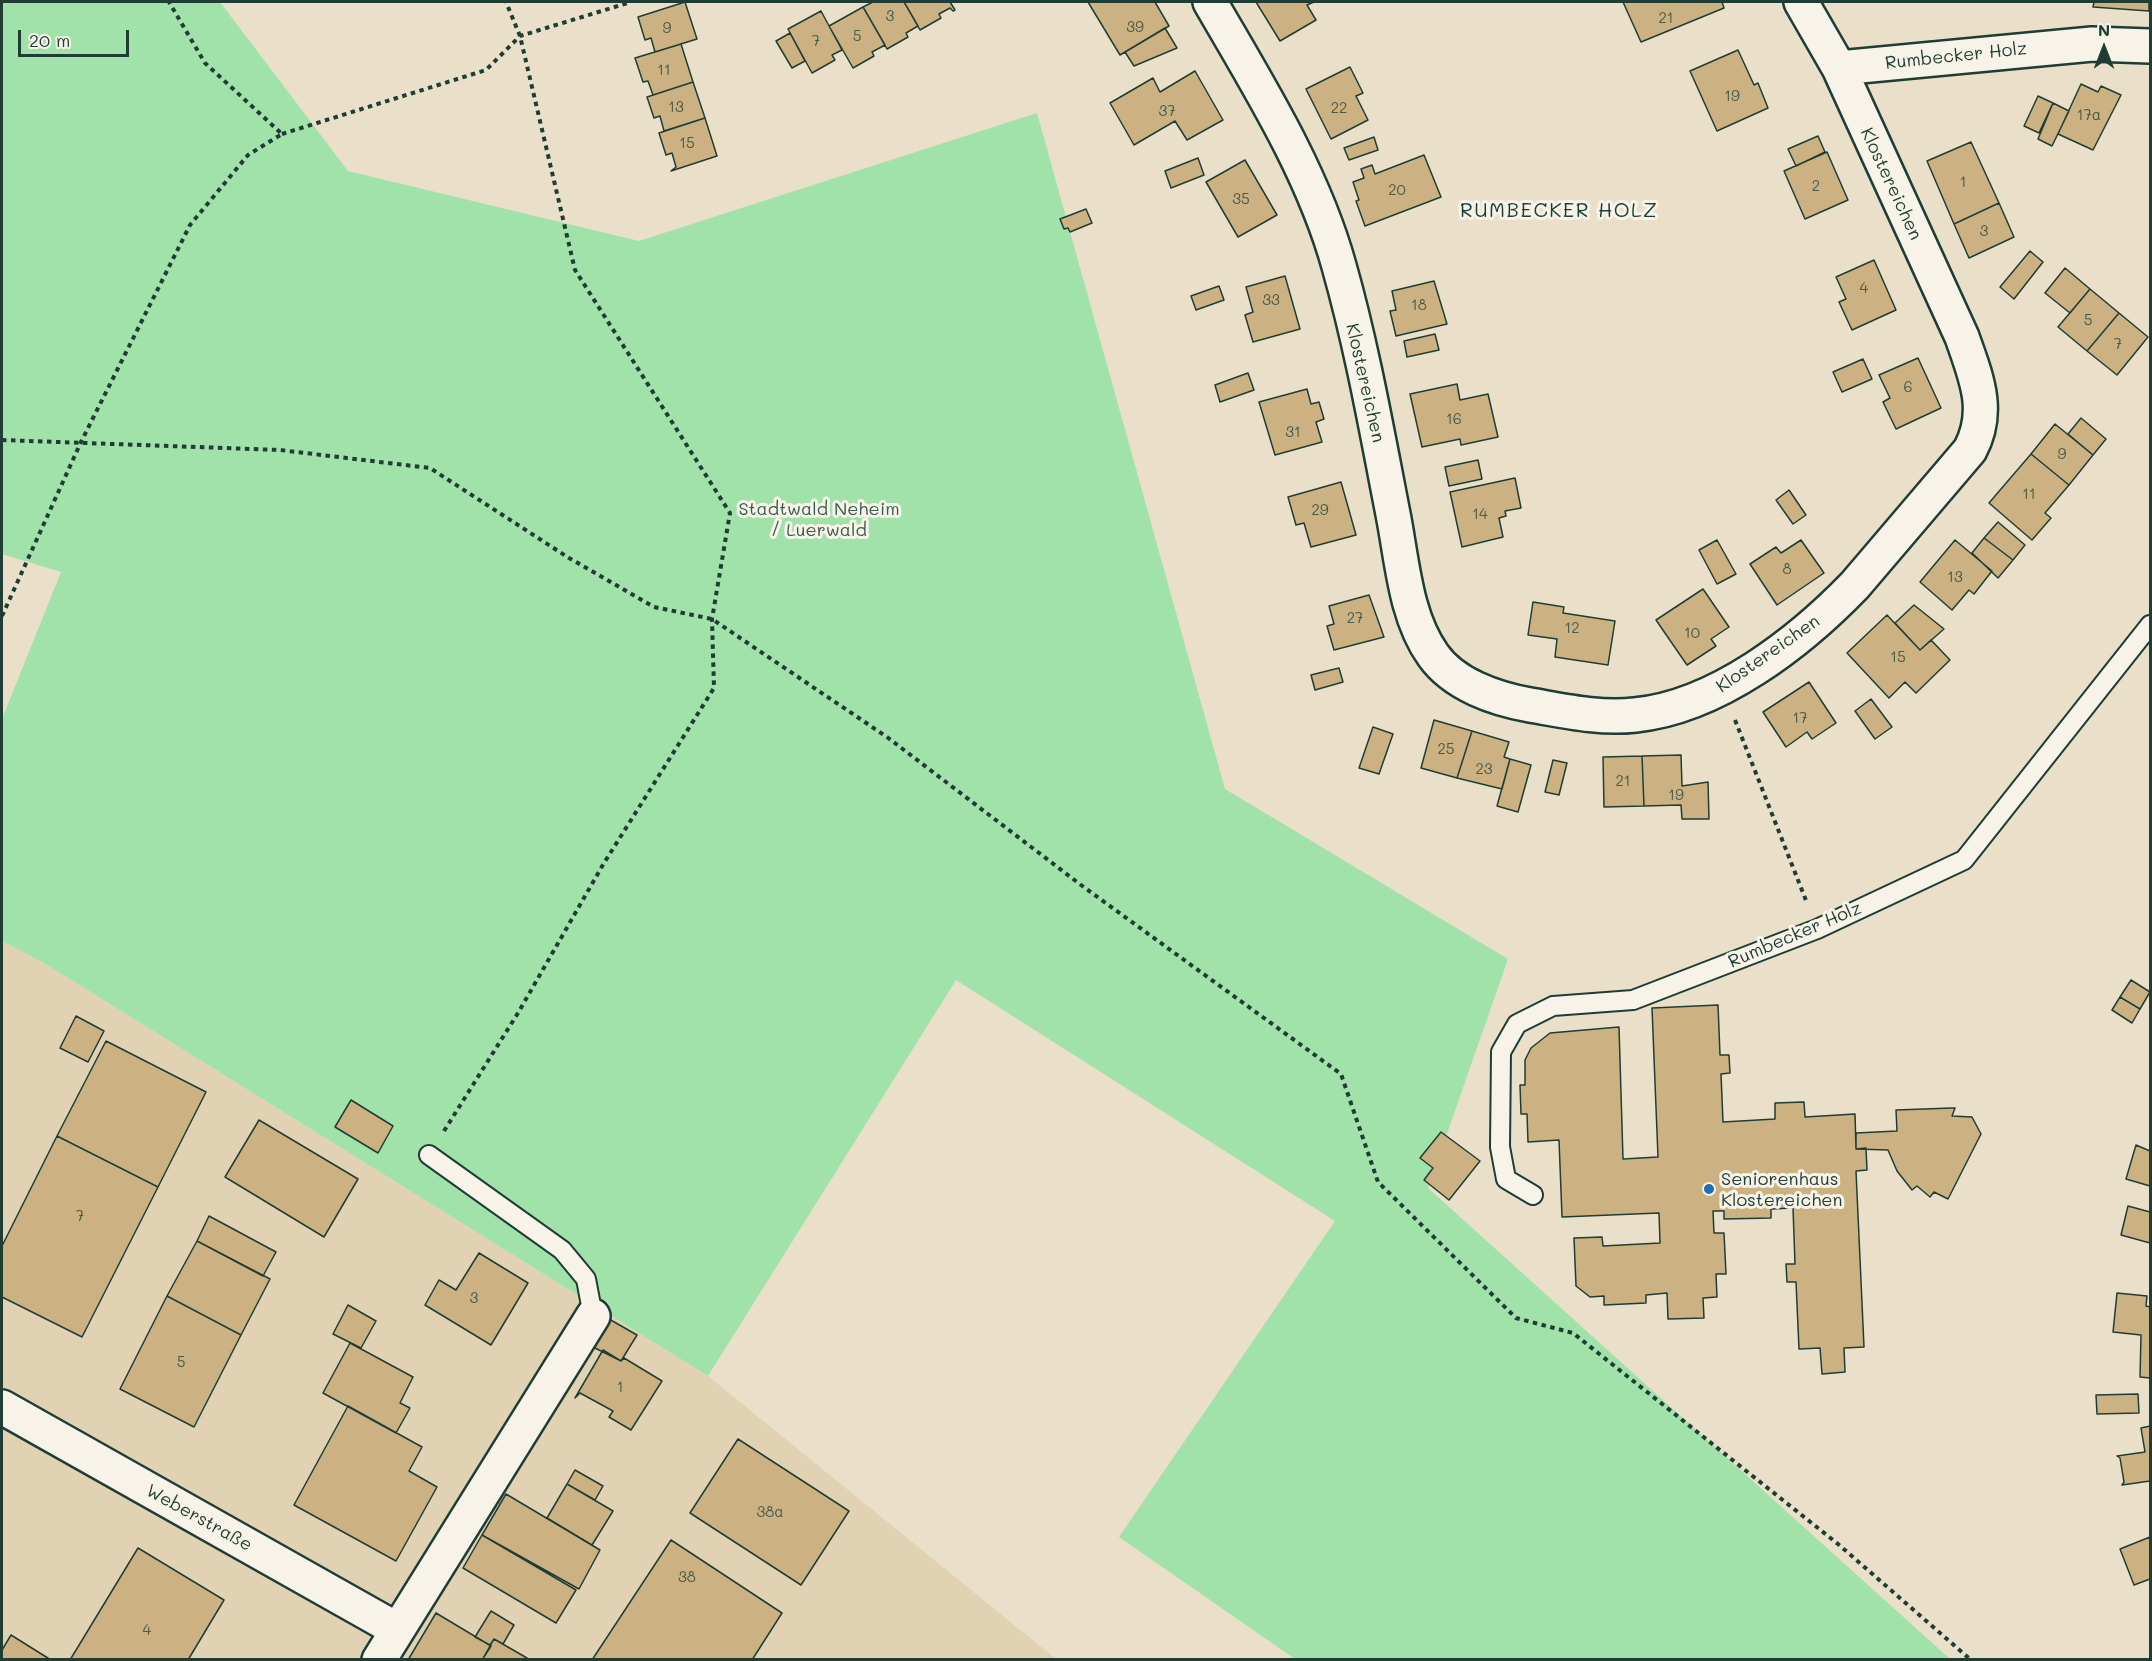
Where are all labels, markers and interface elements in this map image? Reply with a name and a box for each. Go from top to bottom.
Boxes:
house number: 3 [886,7,894,25]
house number: 21 [1658,9,1674,27]
scale bar [21,18,132,56]
house number: 39 [1126,18,1144,36]
north arrow [2074,18,2134,78]
house number: 9 [663,19,671,37]
text: N [2098,19,2110,40]
house number: 5 [853,27,861,45]
text: 20 m [29,28,70,52]
house number: 7 [812,32,820,50]
street label: Rumbecker Holz [1884,38,2028,74]
house number: 11 [657,61,671,79]
house number: 19 [1724,87,1740,105]
house number: 13 [668,98,684,116]
house number: 22 [1331,99,1347,117]
house number: 37 [1158,102,1176,120]
house number: 17a [2077,106,2101,124]
street label: Klostereichen [1856,124,1926,244]
house number: 15 [679,134,695,152]
house number: 1 [1960,173,1966,191]
house number: 2 [1812,177,1820,195]
house number: 20 [1388,181,1406,199]
house number: 35 [1232,190,1250,208]
district label: RUMBECKER HOLZ [1460,199,1658,223]
house number: 3 [1980,222,1988,240]
house number: 4 [1860,279,1868,297]
house number: 33 [1262,291,1280,309]
house number: 18 [1411,296,1427,314]
house number: 5 [2084,311,2092,329]
street label: Klostereichen [1341,321,1389,445]
house number: 7 [2114,335,2122,353]
house number: 6 [1903,378,1913,396]
house number: 16 [1446,410,1462,428]
house number: 31 [1285,423,1301,441]
house number: 9 [2058,445,2066,463]
house number: 11 [2022,485,2036,503]
park label: Stadtwald Neheim / Luerwald [738,498,900,540]
house number: 29 [1311,501,1329,519]
house number: 14 [1472,505,1488,523]
house number: 8 [1782,560,1792,578]
house number: 13 [1947,568,1963,586]
house number: 27 [1347,609,1363,627]
street label: Klostereichen [1712,610,1824,698]
house number: 12 [1564,619,1580,637]
house number: 10 [1684,624,1700,642]
house number: 15 [1890,648,1906,666]
house number: 17 [1792,709,1808,727]
house number: 25 [1437,740,1455,758]
house number: 23 [1475,760,1493,778]
house number: 21 [1615,772,1631,790]
house number: 19 [1668,786,1684,804]
street label: Rumbecker Holz [1725,897,1865,973]
place label: Seniorenhaus Klostereichen [1721,1168,1842,1210]
marker: Seniorenhaus Klostereichen [1702,1182,1716,1196]
house number: 7 [76,1207,84,1225]
house number: 3 [470,1289,478,1307]
house number: 5 [177,1353,185,1371]
house number: 1 [617,1378,623,1396]
street label: Weberstraße [142,1480,256,1556]
house number: 38a [756,1503,784,1521]
house number: 38 [678,1568,696,1586]
house number: 4 [143,1621,151,1639]

